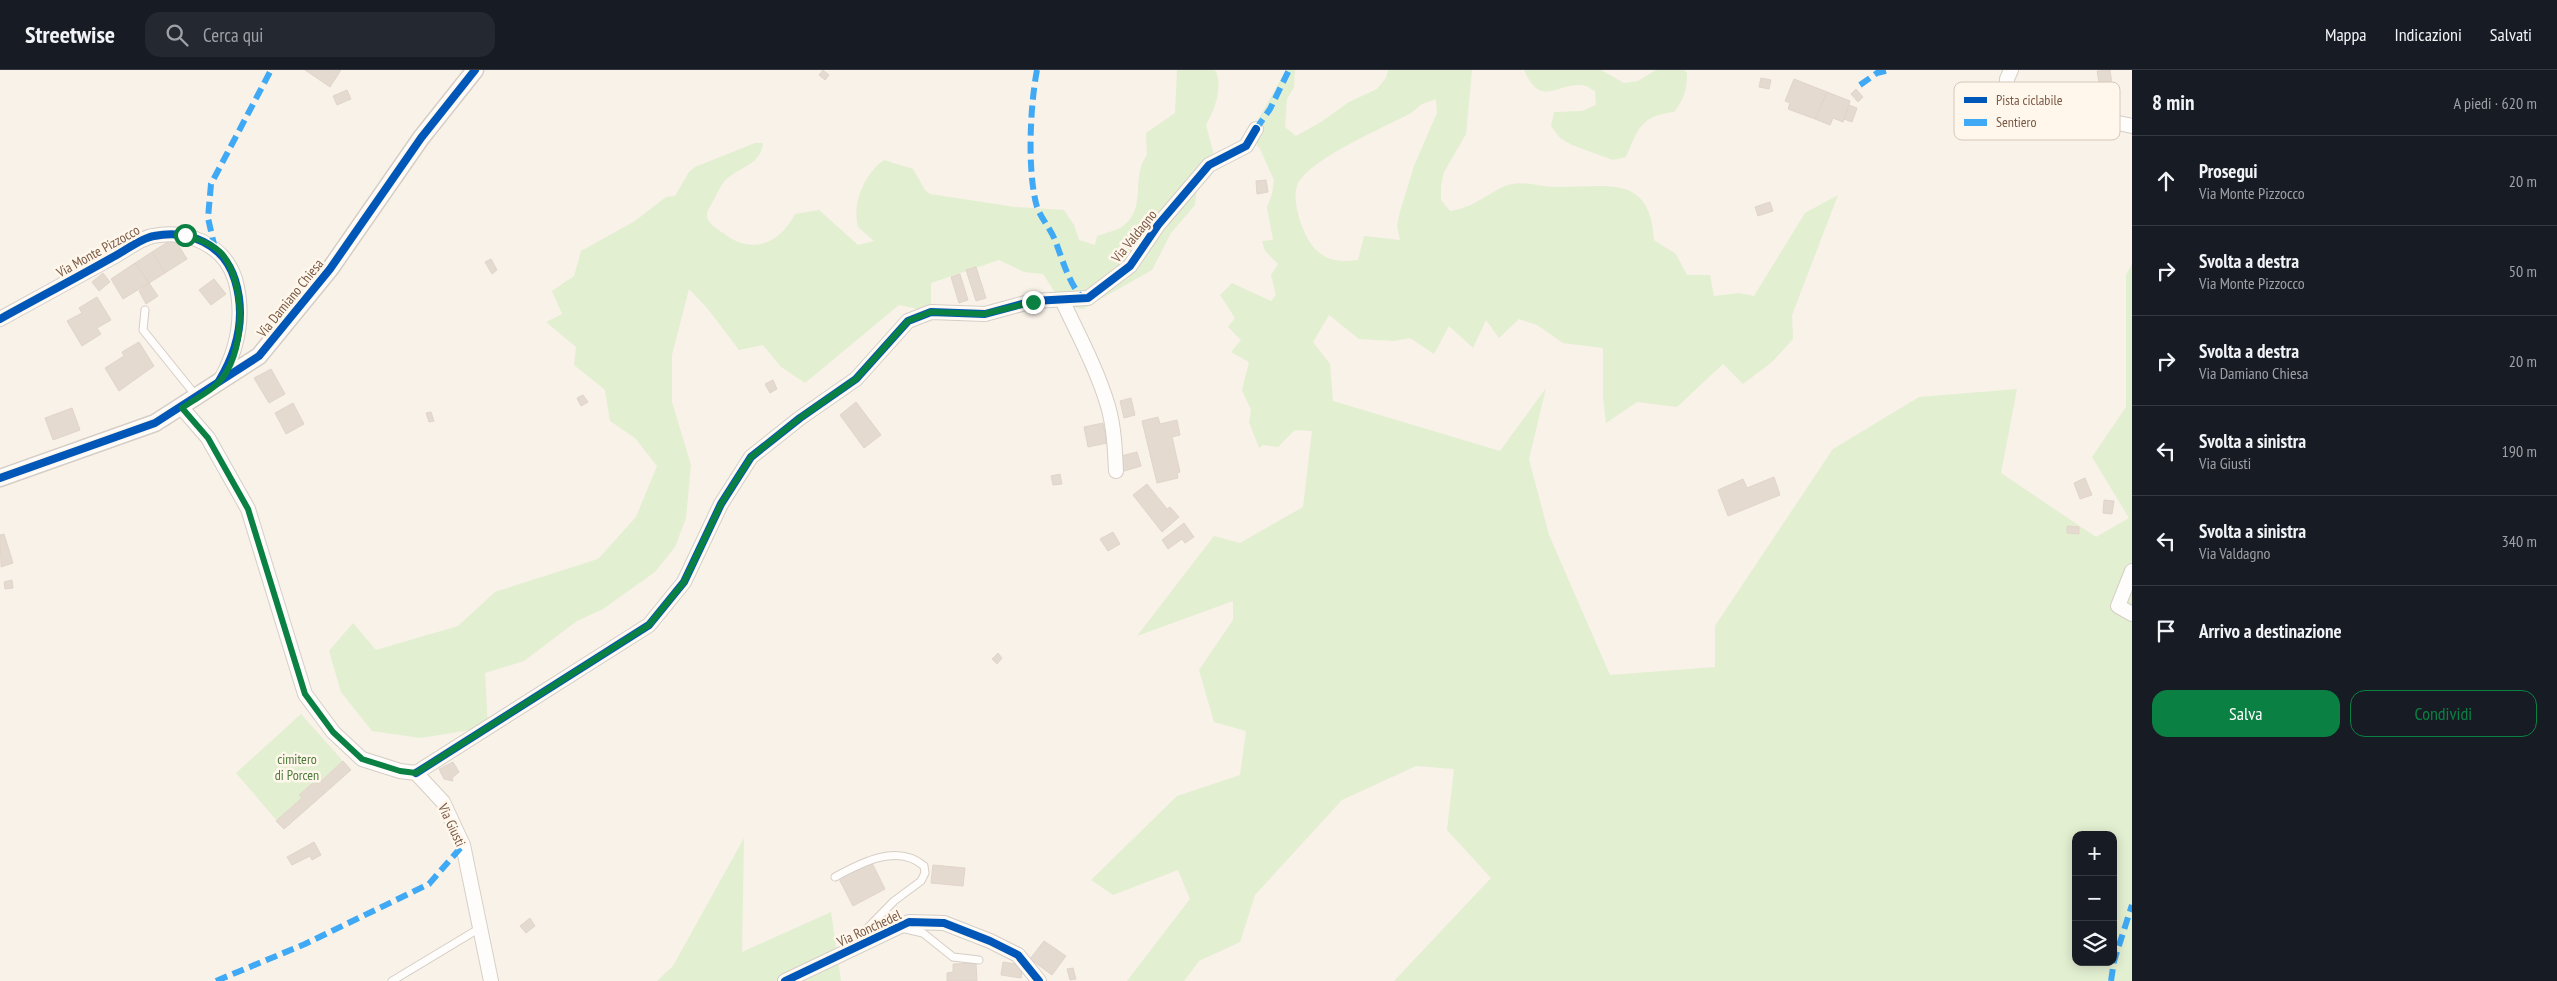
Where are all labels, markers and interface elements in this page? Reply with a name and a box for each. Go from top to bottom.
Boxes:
search box [145,12,495,57]
text: Streetwise [25,19,115,50]
icon: search [163,21,191,49]
text: Cerca qui [203,23,263,47]
text: Mappa [2325,23,2366,46]
text: Indicazioni [2394,23,2462,46]
text: Salvati [2490,23,2532,46]
legend [1954,82,2120,140]
text: 8 min [2152,89,2194,116]
text: Pista ciclabile [1996,91,2063,109]
text: A piedi · 620 m [2454,93,2537,113]
text: Sentiero [1996,113,2036,131]
text: Prosegui [2199,159,2258,183]
icon: ahead [2152,167,2180,195]
text: 20 m [2509,171,2537,191]
text: Via Monte Pizzocco [2199,183,2305,203]
street label: Via Valdagno [1107,206,1161,267]
street label: Via Monte Pizzocco [52,221,143,282]
route start [174,224,197,247]
text: Svolta a destra [2199,249,2299,273]
street label: Via Damiano Chiesa [252,255,327,342]
icon: right [2152,257,2180,285]
text: 50 m [2509,261,2537,281]
text: Via Monte Pizzocco [2199,273,2305,293]
route end [1022,291,1045,314]
text: Svolta a destra [2199,339,2299,363]
icon: right [2152,347,2180,375]
text: 20 m [2509,351,2537,371]
text: Via Damiano Chiesa [2199,363,2308,383]
text: Svolta a sinistra [2199,429,2306,453]
icon: left [2152,437,2180,465]
text: 190 m [2502,441,2537,461]
text: Via Giusti [2199,453,2251,473]
text: Svolta a sinistra [2199,519,2306,543]
icon: left [2152,527,2180,555]
text: 340 m [2502,531,2537,551]
text: Via Valdagno [2199,543,2270,563]
icon: arrive [2152,617,2180,645]
text: Arrivo a destinazione [2199,619,2342,643]
button: Salva [2152,690,2340,737]
button: Condividi [2350,690,2537,737]
park label: cimitero di Porcen [275,750,319,784]
street label: Via Giusti [434,800,470,850]
map controls [2072,831,2117,966]
button: + [2072,831,2117,876]
button: − [2072,876,2117,921]
street label: Via Ronchedel [833,905,905,951]
button: layers [2072,921,2117,966]

